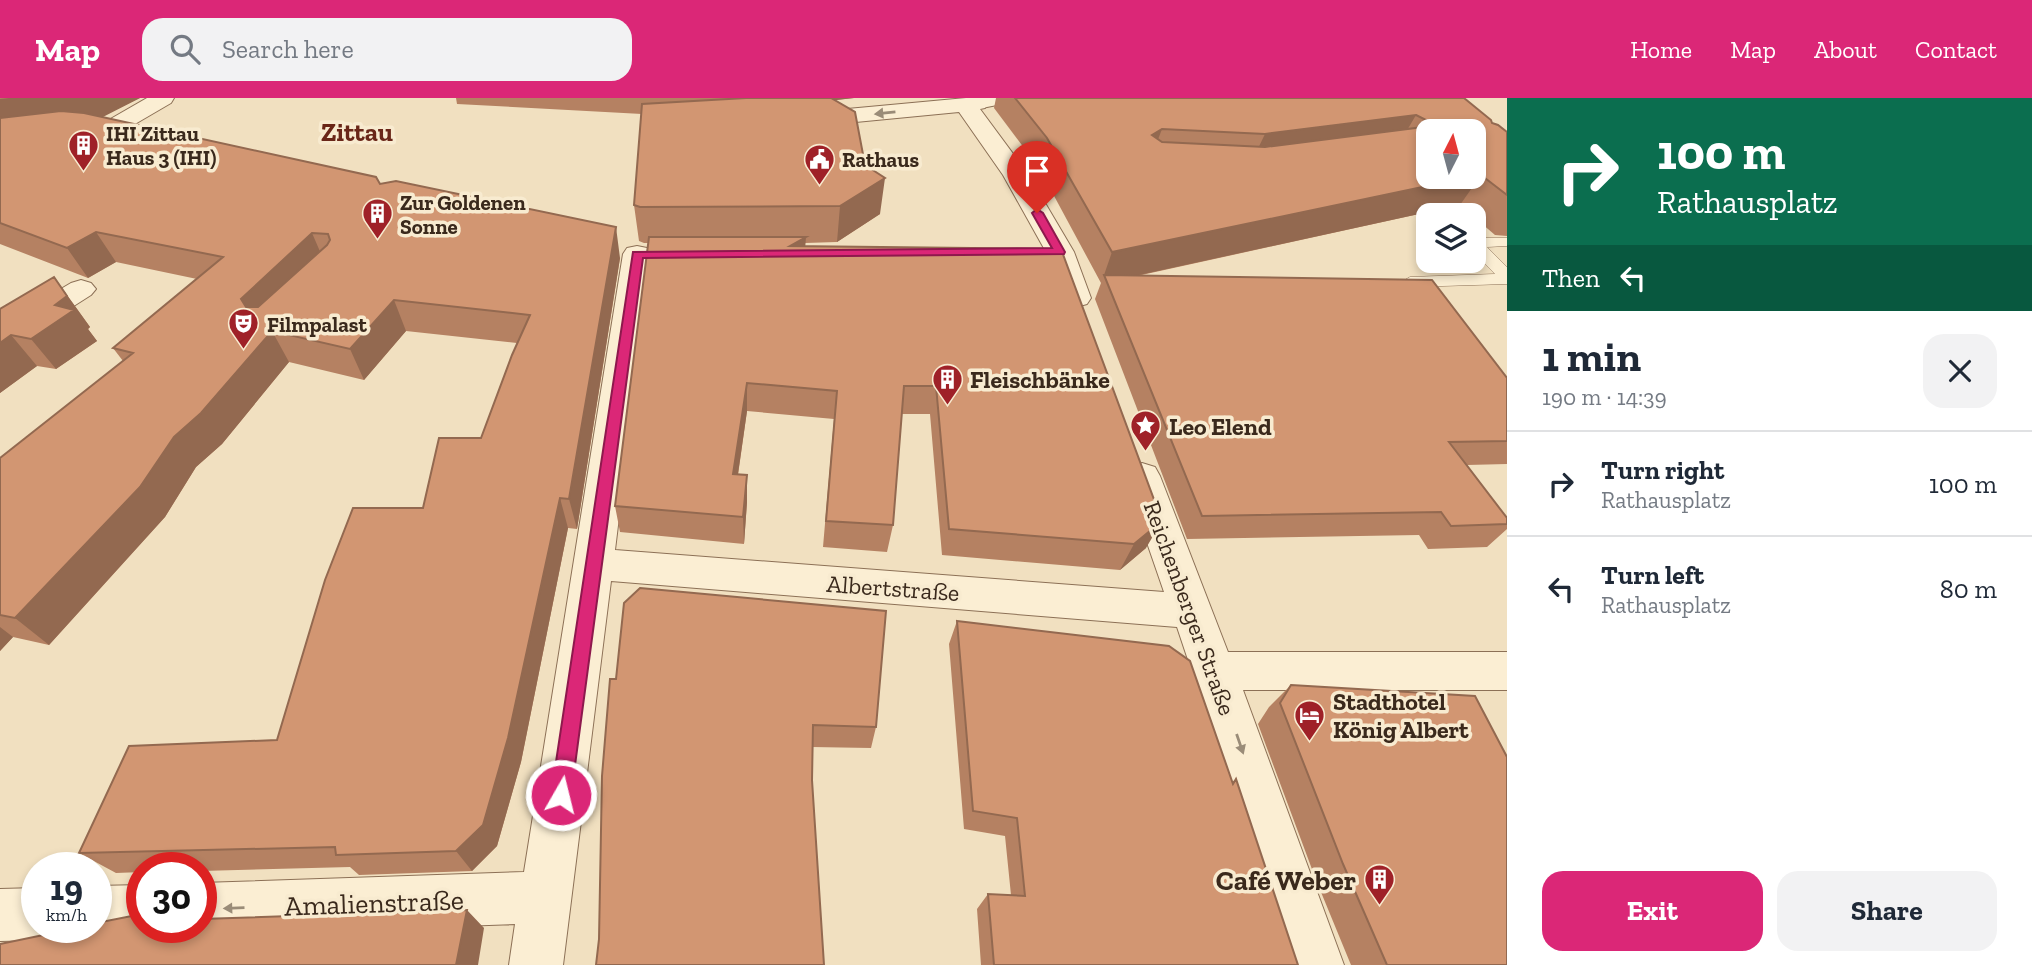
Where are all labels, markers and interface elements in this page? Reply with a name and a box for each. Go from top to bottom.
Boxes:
search box [142,18,632,81]
text: Map [35,30,100,69]
icon: search [166,30,204,68]
text: Search here [222,33,354,65]
text: Home [1630,35,1692,64]
text: Map [1730,35,1776,64]
text: About [1814,35,1877,64]
text: Contact [1915,35,1997,64]
one-way arrow [874,108,896,119]
district label: Zittau [321,116,393,148]
north arrow [1416,119,1486,189]
map controls [1416,119,1486,273]
place label: IHI Zittau Haus 3 (IHI) [106,121,216,170]
text: 100 m [1657,123,1785,182]
icon: right [1542,126,1633,217]
building icon: IHI Zittau Haus 3 (IHI) [66,128,100,172]
pin [1007,141,1067,213]
public building icon: Rathaus [802,142,836,186]
place label: Rathaus [842,147,919,172]
icon: arrive [1018,152,1056,190]
text: Rathausplatz [1657,183,1838,221]
place label: Zur Goldenen Sonne [400,190,526,239]
building icon: Zur Goldenen Sonne [360,197,394,241]
button: layers [1416,203,1486,273]
icon: left [1614,259,1652,297]
text: Then [1542,262,1600,294]
theatre icon: Filmpalast [227,307,261,351]
place label: Filmpalast [267,312,367,337]
text: 1 min [1542,331,1641,382]
button: close [1923,334,1997,408]
building icon: Fleischbänke [930,362,964,406]
place label: Fleischbänke [970,365,1110,394]
text: 190 m · 14:39 [1542,383,1667,411]
place icon: Leo Elend [1129,409,1163,453]
place label: Leo Elend [1169,412,1272,441]
text: Turn right [1601,454,1724,486]
icon: right [1542,465,1580,503]
text: 100 m [1929,468,1997,500]
text: Rathausplatz [1601,486,1731,514]
street label: Reichenberger Straße [1138,497,1242,719]
text: Turn left [1601,559,1704,591]
street label: Albertstraße [826,569,960,607]
icon: left [1542,570,1580,608]
text: 80 m [1940,573,1997,605]
text: Rathausplatz [1601,591,1731,619]
place label: Stadthotel König Albert [1333,687,1469,744]
hotel icon: Stadthotel König Albert [1293,698,1327,742]
one-way arrow [1235,734,1246,755]
position arrow [524,758,598,832]
speed limit sign: 30 [126,852,217,943]
building icon: Café Weber [1362,863,1396,907]
place label: Café Weber [1216,864,1356,897]
text: 19 [50,867,83,909]
button: Exit [1542,871,1763,951]
button: Share [1777,871,1997,951]
street label: Amalienstraße [284,883,464,923]
one-way arrow [222,902,244,913]
text: km/h [46,904,87,926]

